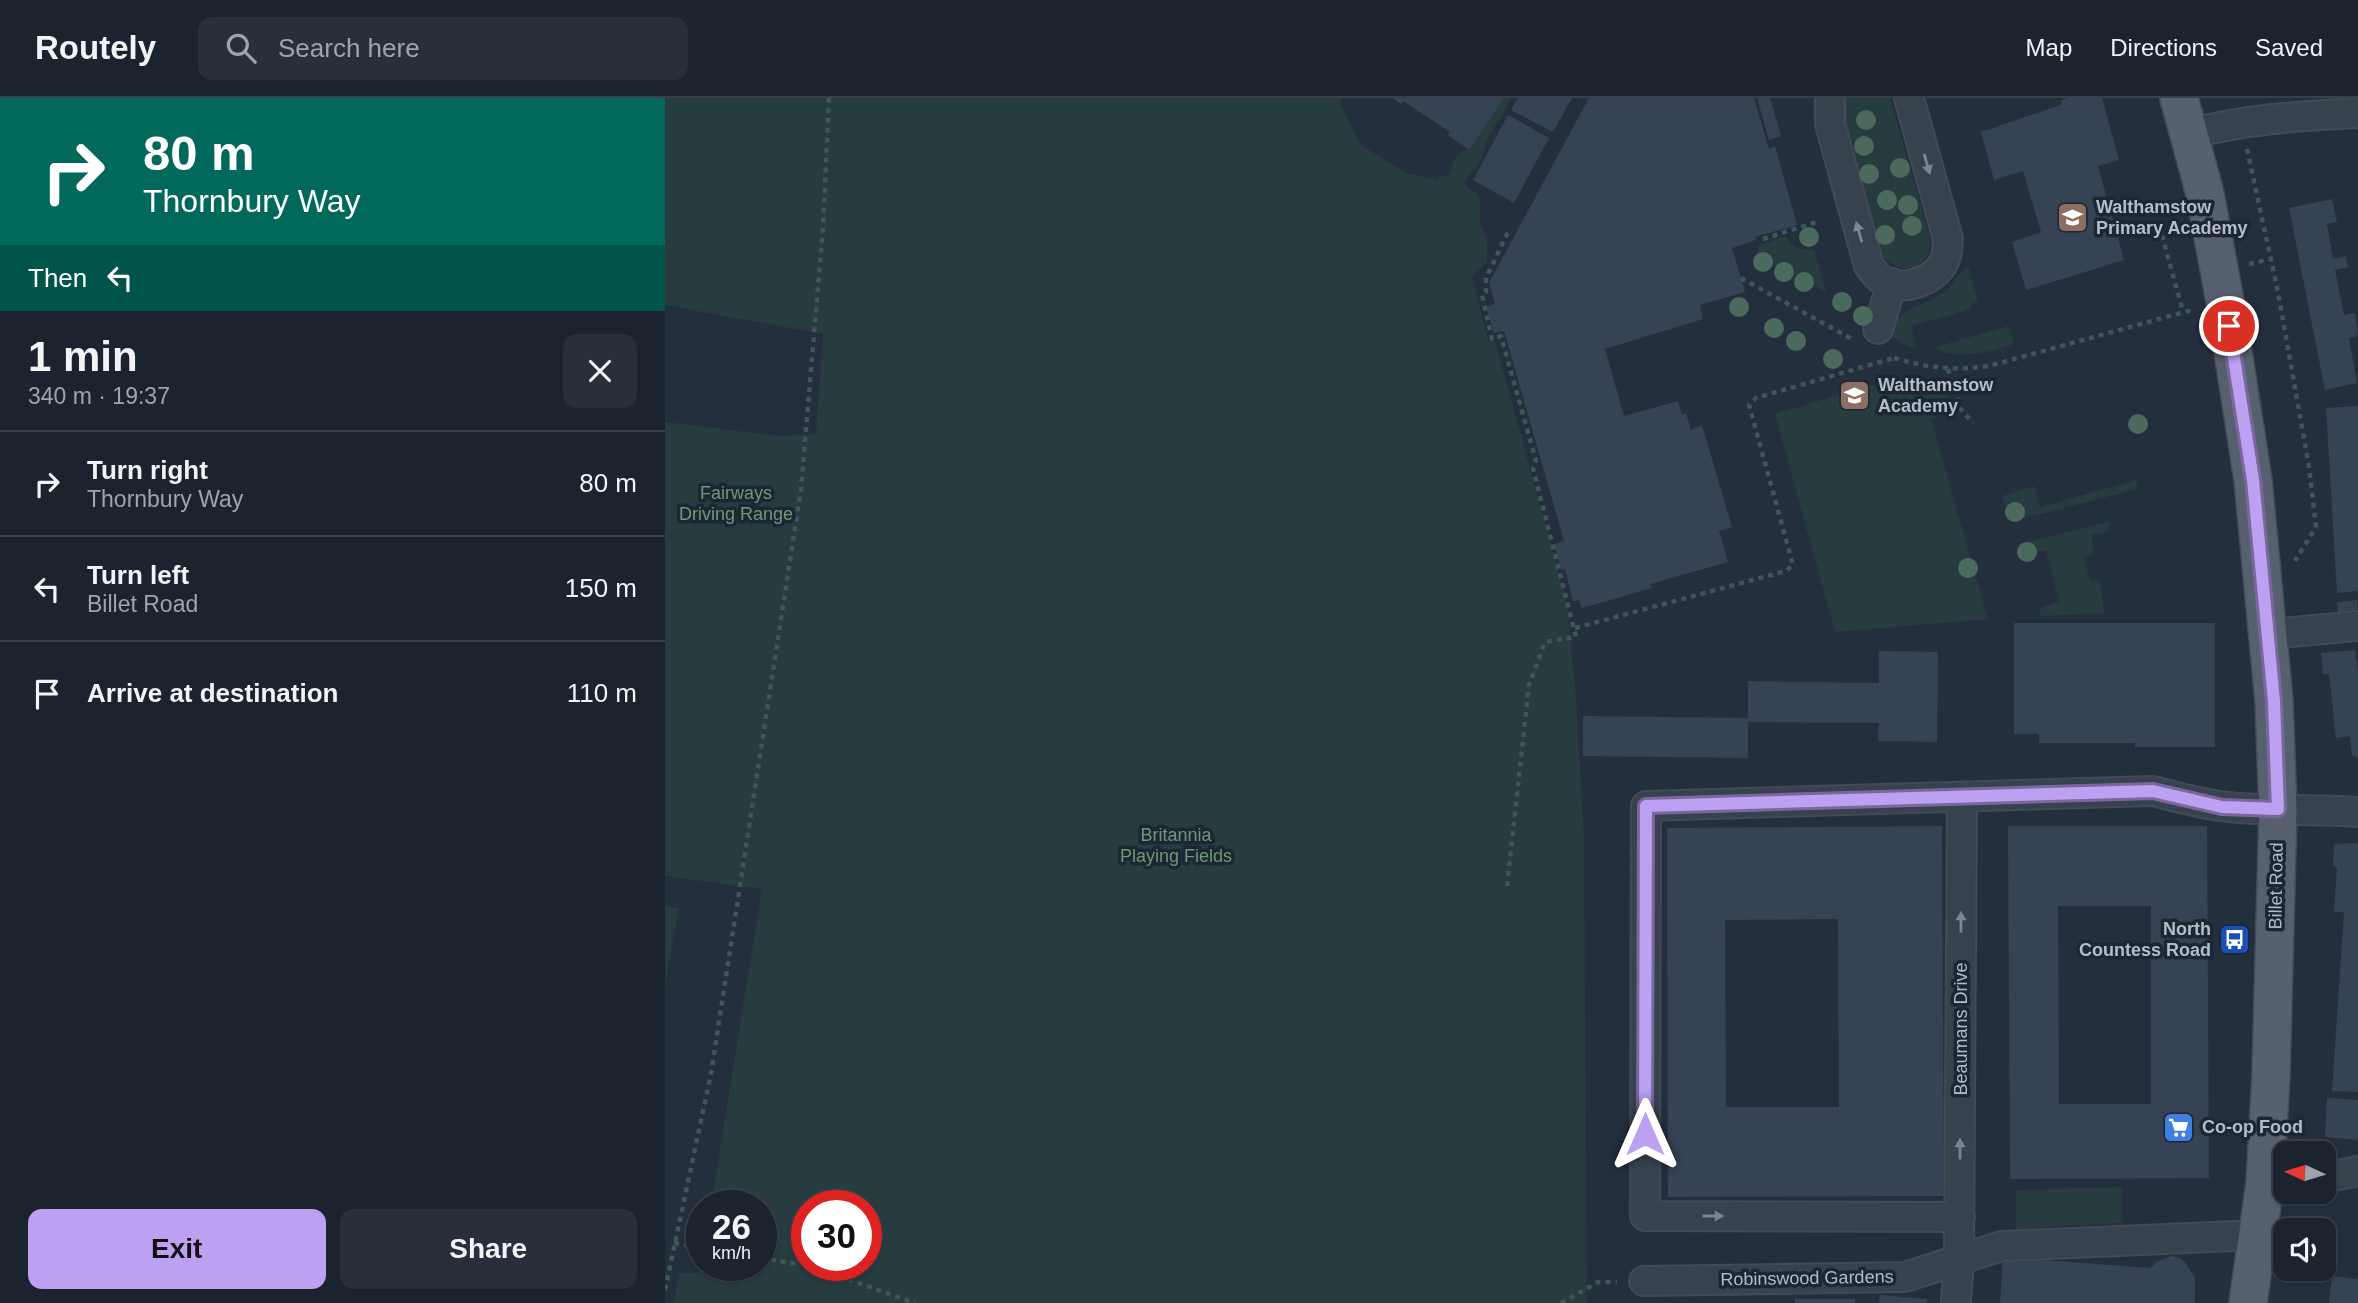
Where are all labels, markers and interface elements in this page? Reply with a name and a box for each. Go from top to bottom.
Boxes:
search box [198,17,688,80]
text: Routely [35,29,156,66]
icon: search [222,29,260,67]
text: Search here [278,33,420,63]
text: Map [2026,34,2072,61]
text: Directions [2110,34,2217,61]
text: Saved [2255,34,2323,61]
icon: right [28,126,119,217]
text: 80 m [143,126,255,180]
one-way arrow [1922,153,1933,175]
text: Thornbury Way [143,183,361,219]
place label: Walthamstow Primary Academy [2096,197,2247,238]
school or university icon: Walthamstow Primary Academy [2056,200,2090,234]
one-way arrow [1853,221,1864,243]
icon: left [101,259,139,297]
text: Then [28,263,87,293]
pin [2199,296,2259,356]
icon: arrive [2210,307,2248,345]
text: 1 min [28,333,138,380]
button: close [563,334,637,408]
place label: Walthamstow Academy [1878,375,1994,416]
school or university icon: Walthamstow Academy [1838,378,1872,412]
text: 340 m · 19:37 [28,383,170,409]
text: Turn right [87,455,208,485]
icon: right [28,465,66,503]
text: 80 m [579,468,637,498]
park label: Fairways Driving Range [679,483,793,524]
text: Thornbury Way [87,486,243,512]
text: Turn left [87,560,189,590]
icon: left [28,570,66,608]
text: 150 m [565,573,637,603]
text: Billet Road [87,591,198,617]
icon: arrive [28,675,66,713]
text: Arrive at destination [87,678,338,708]
text: 110 m [567,678,637,708]
park label: Britannia Playing Fields [1120,825,1232,866]
street label: Billet Road [2265,842,2287,930]
one-way arrow [1955,911,1967,933]
place label: North Countess Road [2079,919,2211,960]
bus stop icon: North Countess Road [2217,922,2251,956]
street label: Beaumans Drive [1951,962,1971,1096]
position arrow [1608,1097,1682,1171]
supermarket icon: Co-op Food [2162,1110,2196,1144]
place label: Co-op Food [2202,1117,2303,1137]
one-way arrow [1954,1138,1966,1160]
north arrow [2273,1141,2336,1204]
map controls [2273,1141,2336,1281]
speed limit sign: 30 [791,1190,882,1281]
text: 26 [712,1207,751,1246]
button: Exit [28,1209,326,1289]
button: Share [340,1209,637,1289]
one-way arrow [1702,1210,1724,1222]
button: sound [2273,1218,2336,1281]
text: km/h [712,1243,751,1263]
street label: Robinswood Gardens [1720,1266,1894,1290]

